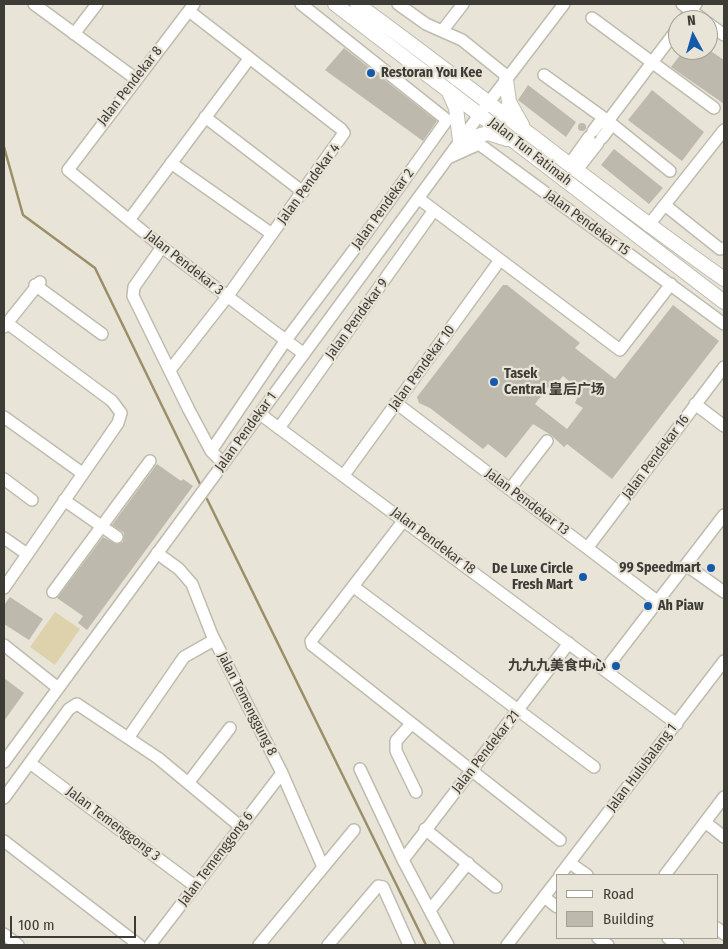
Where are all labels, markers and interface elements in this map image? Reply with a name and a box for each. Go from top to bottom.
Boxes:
north arrow [668,10,718,60]
text: N [686,12,697,29]
street label: Jalan Pendekar 8 [94,43,166,129]
place label: Restoran You Kee [381,65,482,81]
marker: Restoran You Kee [365,67,377,79]
street label: Jalan Tun Fatimah [485,114,575,190]
street label: Jalan Pendekar 4 [274,140,344,228]
street label: Jalan Pendekar 2 [348,166,418,252]
street label: Jalan Pendekar 15 [541,187,633,259]
street label: Jalan Pendekar 3 [141,227,227,299]
street label: Jalan Pendekar 9 [322,275,392,363]
street label: Jalan Pendekar 10 [385,322,459,414]
place label: Tasek Central 皇后广场 [504,366,605,398]
marker: Tasek Central 皇后广场 [488,376,500,388]
street label: Jalan Pendekar 1 [212,389,280,475]
street label: Jalan Pendekar 16 [619,412,693,502]
street label: Jalan Pendekar 13 [482,465,572,539]
street label: Jalan Pendekar 18 [388,504,478,578]
place label: 99 Speedmart [619,560,701,576]
place label: De Luxe Circle Fresh Mart [492,561,573,594]
marker: 99 Speedmart [705,562,717,574]
marker: De Luxe Circle Fresh Mart [577,571,589,583]
place label: Ah Piaw [658,598,704,614]
marker: Ah Piaw [642,600,654,612]
street label: Jalan Temenggung 8 [214,649,280,759]
place label: 九九九美食中心 [508,658,606,674]
marker: 九九九美食中心 [610,660,622,672]
street label: Jalan Pendekar 21 [449,707,523,797]
street label: Jalan Hulubalang 1 [603,721,681,815]
street label: Jalan Temenggong 3 [63,783,163,865]
street label: Jalan Temenggong 6 [175,808,257,910]
legend [556,874,718,939]
text: Road [603,885,634,903]
scale bar [12,906,139,938]
text: Building [603,910,654,928]
text: 100 m [18,916,55,934]

